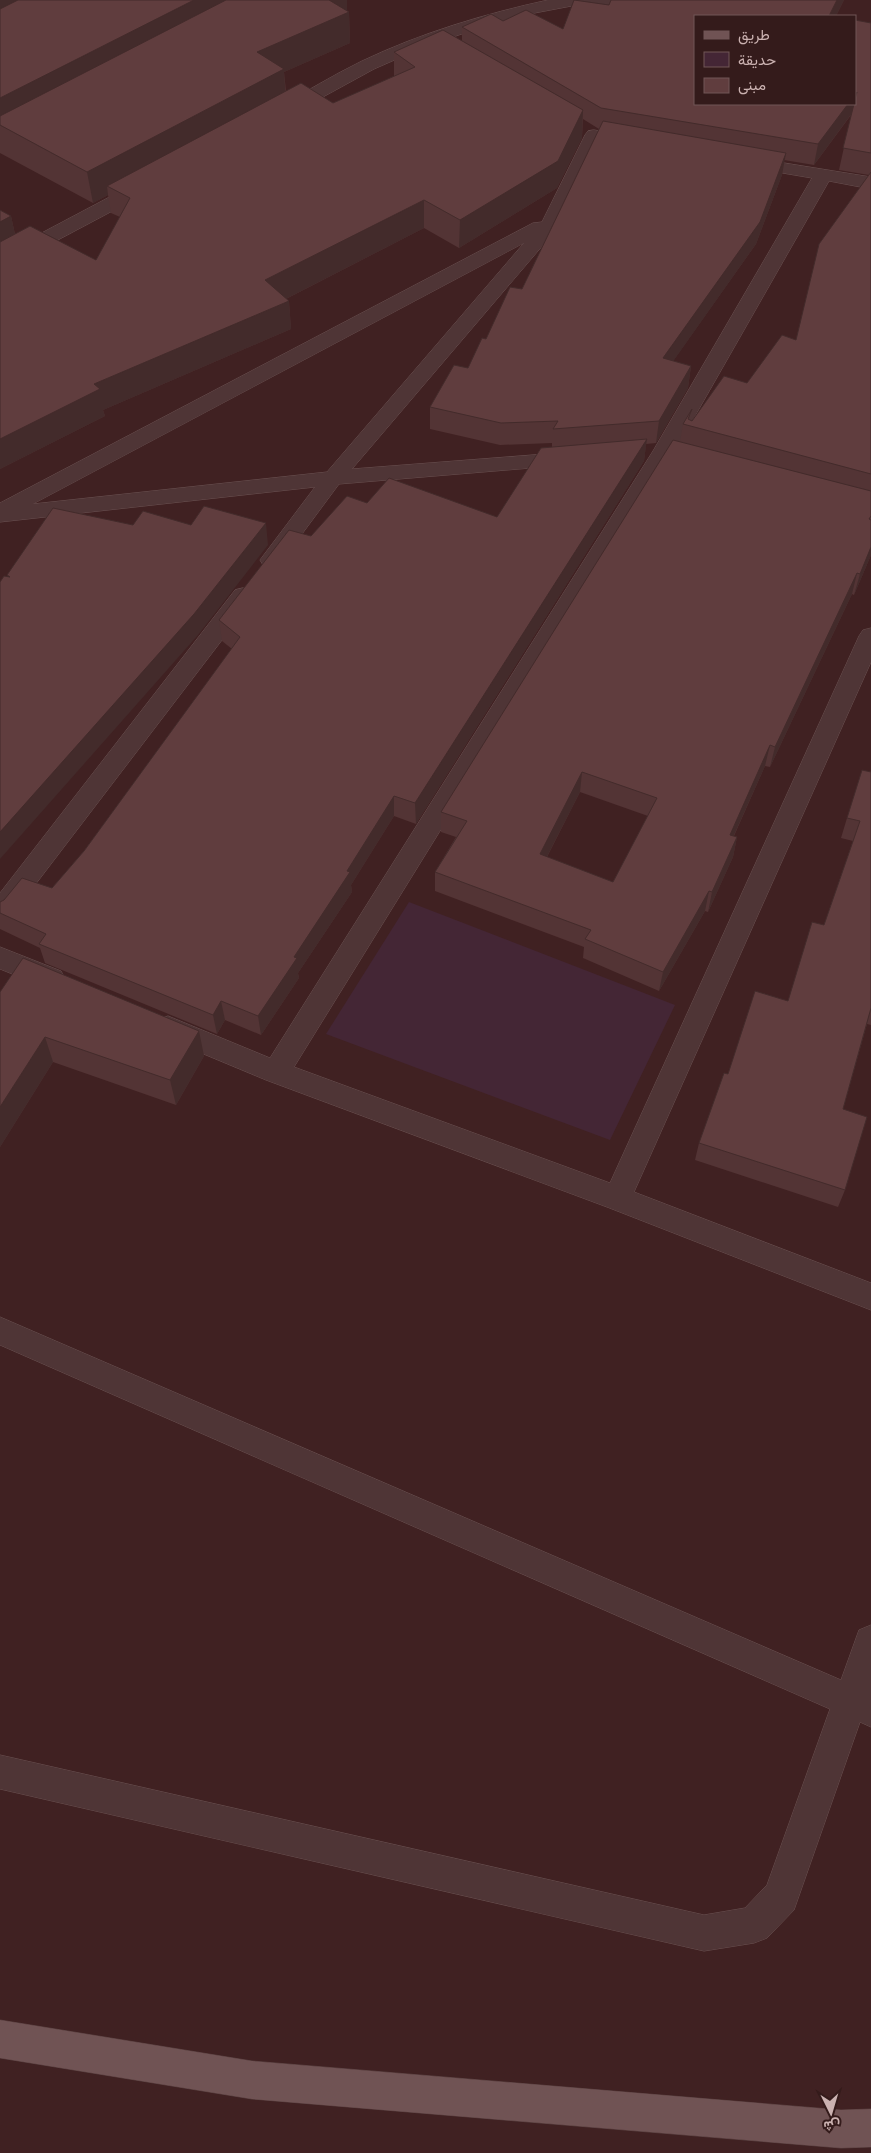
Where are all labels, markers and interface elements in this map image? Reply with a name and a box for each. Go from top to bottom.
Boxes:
legend [694,15,856,105]
text: طريق [738,26,770,45]
text: حديقة [738,51,776,70]
text: مبنى [738,76,766,95]
north arrow [806,2088,856,2138]
text: ش [823,2116,841,2135]

